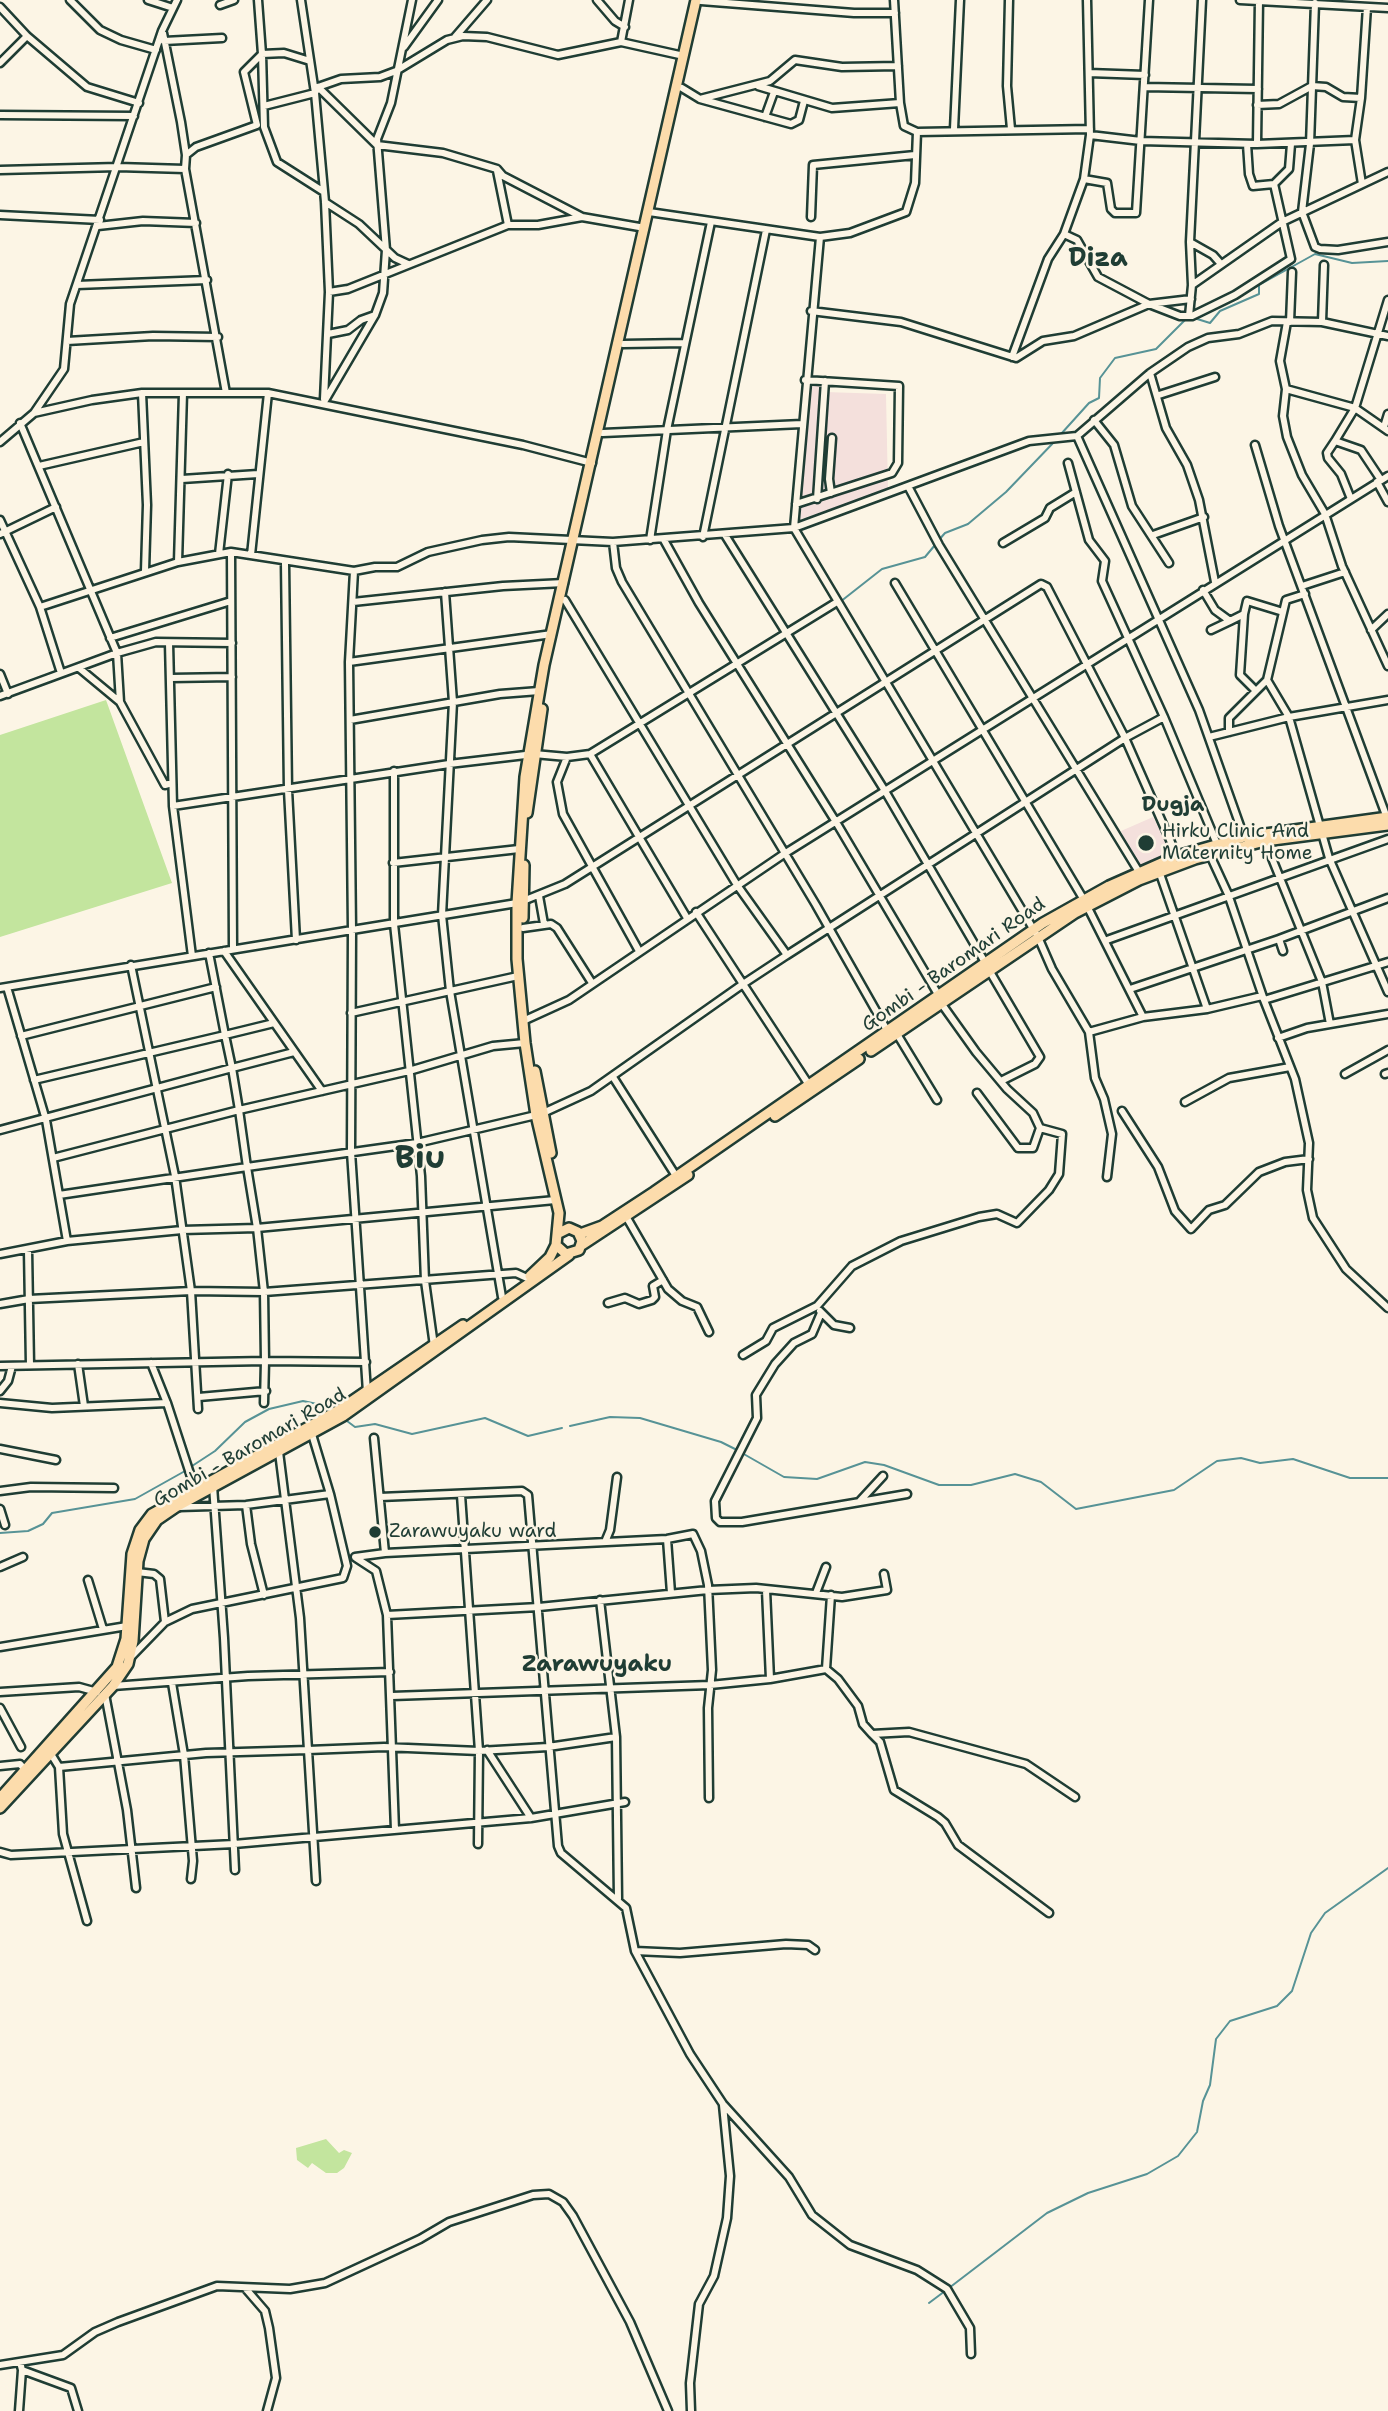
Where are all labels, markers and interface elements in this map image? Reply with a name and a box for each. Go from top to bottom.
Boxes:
district label: Diza [1068,243,1128,275]
district label: Dugja [1142,793,1204,819]
place label: Hirku Clinic And Maternity Home [1162,821,1312,865]
marker: Hirku Clinic And Maternity Home [1136,833,1156,853]
street label: Gombi - Baromari Road [858,893,1050,1037]
district label: Biu [394,1139,446,1179]
street label: Gombi - Baromari Road [150,1383,350,1513]
place label: Zarawuyaku ward [389,1521,557,1543]
marker: Zarawuyaku ward [367,1524,383,1540]
district label: Zarawuyaku [522,1651,672,1679]

